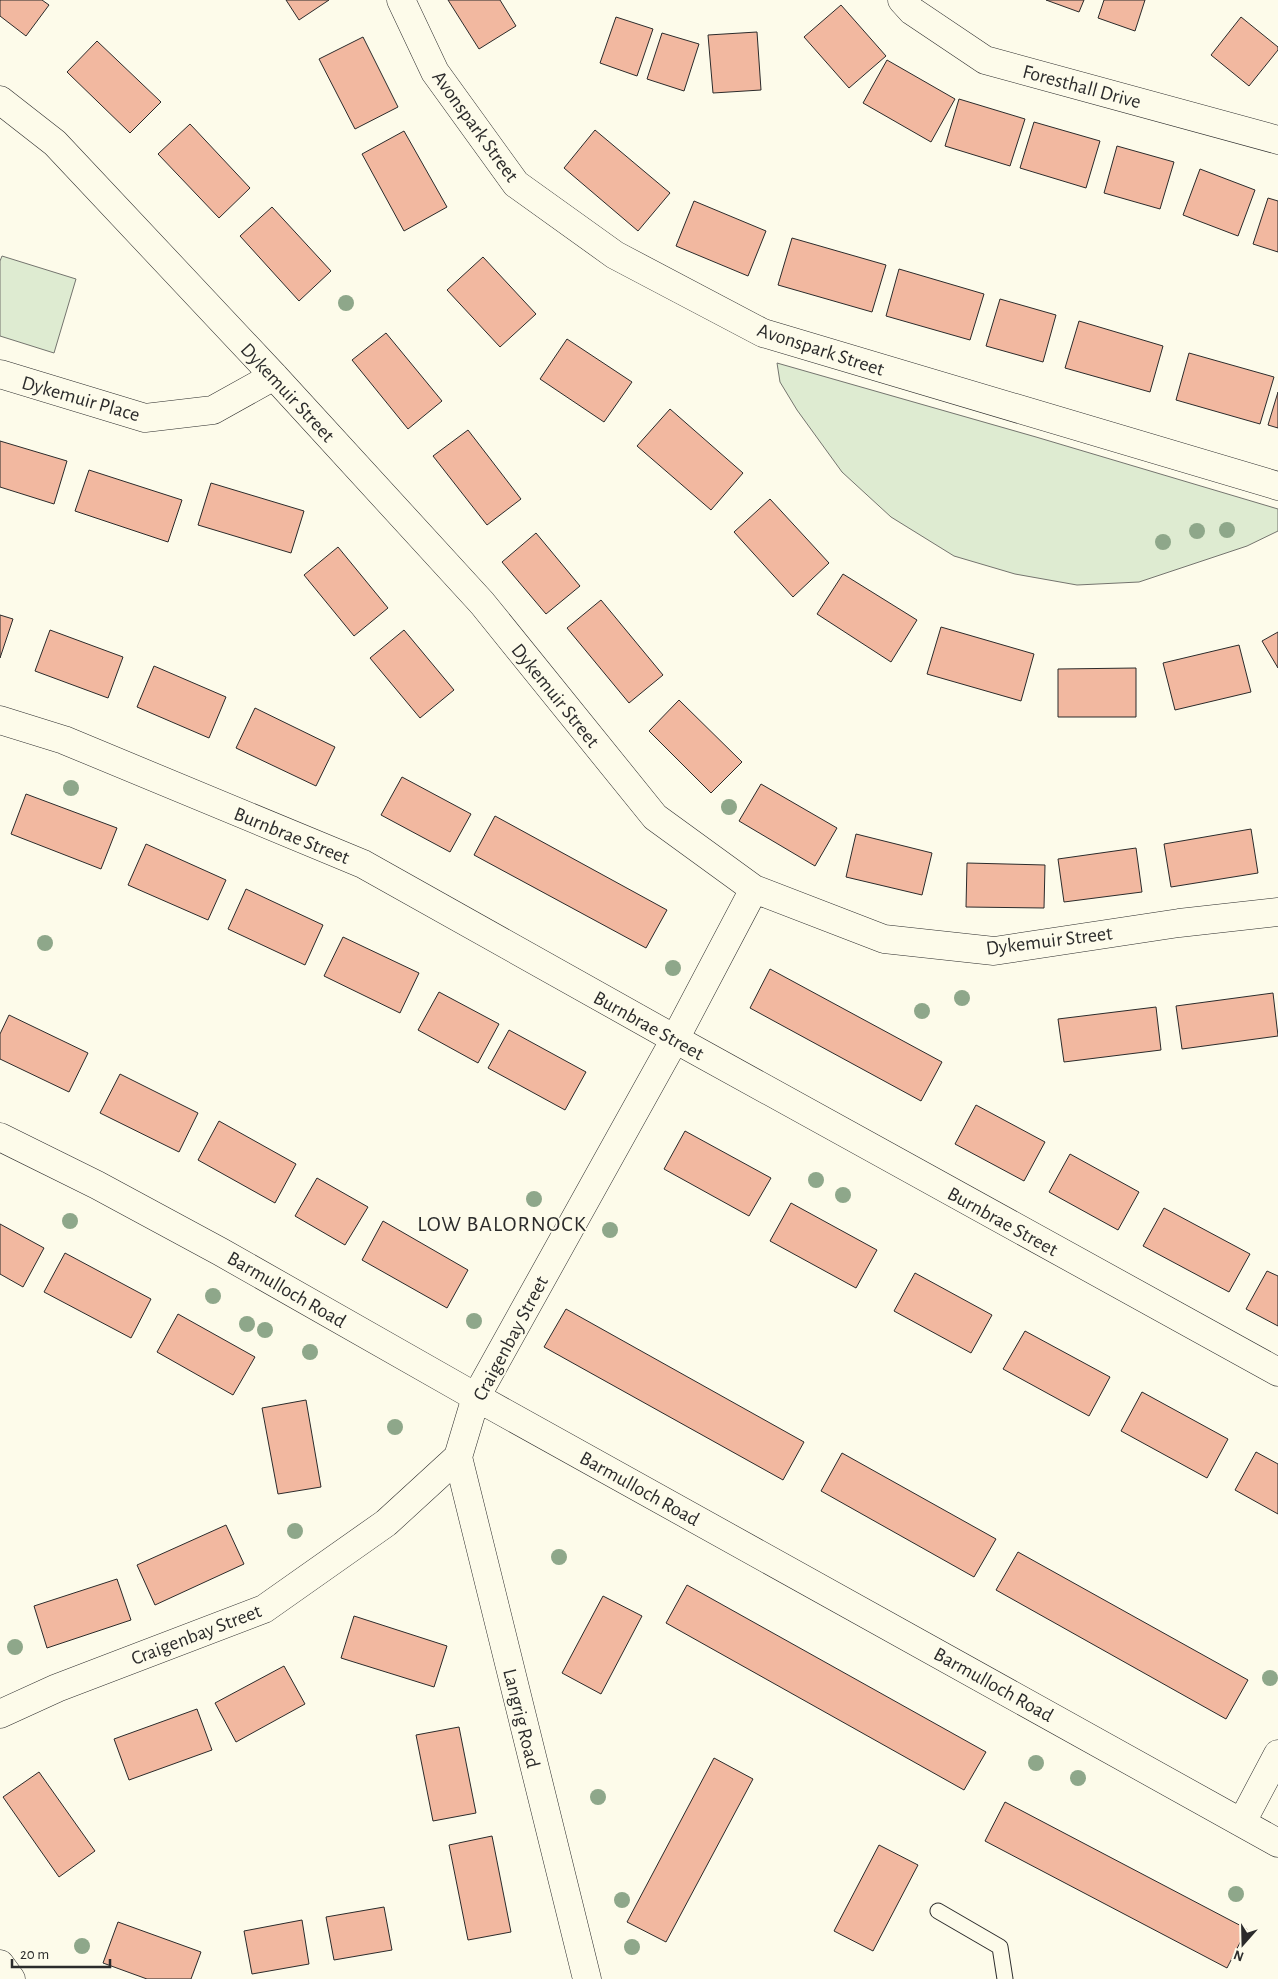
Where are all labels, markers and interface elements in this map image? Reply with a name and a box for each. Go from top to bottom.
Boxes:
street label: Foresthall Drive [1020,62,1143,112]
street label: Avonspark Street [428,67,522,186]
street label: Avonspark Street [755,320,887,380]
street label: Dykemuir Street [237,339,338,447]
street label: Dykemuir Place [19,373,142,425]
street label: Dykemuir Street [507,640,603,752]
street label: Burnbrae Street [231,804,353,868]
street label: Dykemuir Street [985,923,1114,959]
street label: Burnbrae Street [590,987,708,1065]
street label: Burnbrae Street [944,1183,1062,1261]
district label: LOW BALORNOCK [417,1213,587,1235]
street label: Barmulloch Road [224,1248,349,1332]
street label: Craigenbay Street [470,1272,552,1404]
street label: Barmulloch Road [576,1448,703,1530]
street label: Craigenbay Street [128,1601,265,1669]
street label: Barmulloch Road [930,1644,1057,1726]
street label: Langrig Road [499,1667,543,1770]
north arrow [1218,1919,1268,1969]
scale bar [12,1936,110,1968]
text: 20 m [20,1947,49,1962]
text: N [1232,1947,1246,1964]

